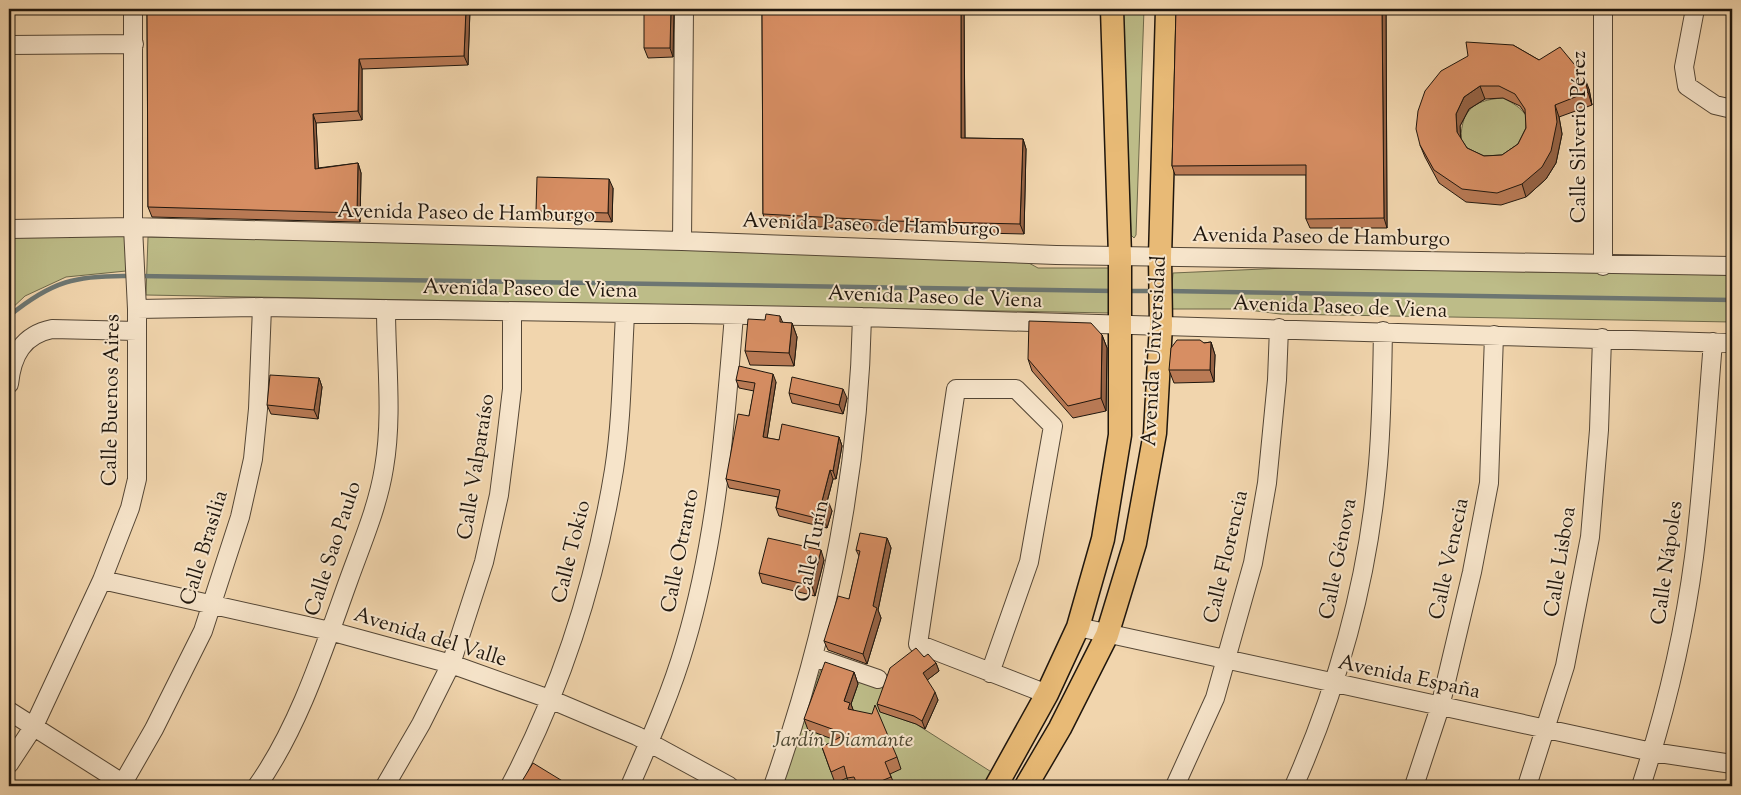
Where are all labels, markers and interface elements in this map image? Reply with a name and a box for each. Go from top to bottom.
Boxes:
street label: Calle Silverio Pérez [1565,51,1595,223]
street label: Avenida Paseo de Hamburgo [337,197,595,231]
street label: Avenida Paseo de Hamburgo [742,207,1000,245]
street label: Avenida Paseo de Hamburgo [1192,221,1450,255]
street label: Avenida Universidad [1135,255,1175,447]
street label: Avenida Paseo de Viena [422,273,638,307]
street label: Avenida Paseo de Viena [827,279,1043,317]
street label: Avenida Paseo de Viena [1232,289,1448,327]
street label: Calle Buenos Aires [95,314,129,486]
street label: Calle Valparaíso [451,392,503,542]
street label: Calle Sao Paulo [298,478,370,620]
street label: Calle Otranto [654,486,708,616]
street label: Calle Brasilia [173,487,237,609]
street label: Calle Florencia [1197,487,1257,627]
street label: Calle Venecia [1422,495,1478,623]
street label: Calle Génova [1313,496,1365,622]
street label: Calle Tokio [545,497,599,607]
street label: Calle Turín [788,497,838,605]
street label: Calle Nápoles [1644,499,1692,627]
street label: Calle Lisboa [1537,504,1585,619]
street label: Avenida del Valle [350,600,510,676]
street label: Avenida España [1335,648,1483,708]
park label: Jardín Diamante [772,726,913,756]

